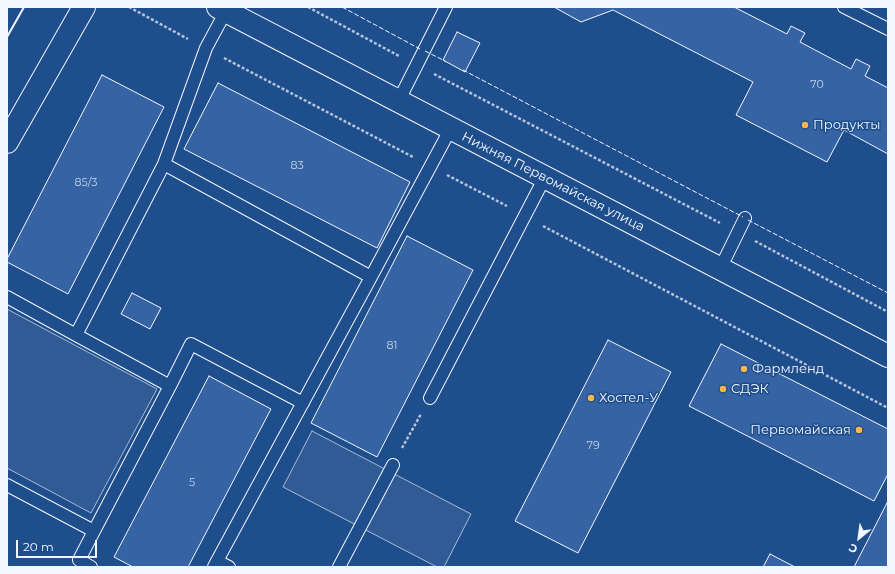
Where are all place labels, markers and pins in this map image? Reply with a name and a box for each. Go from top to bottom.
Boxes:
place label: Продукты [813,117,880,133]
marker: Продукты [800,120,810,130]
place label: Фармленд [752,361,824,377]
marker: Фармленд [739,364,749,374]
place label: СДЭК [731,381,769,397]
marker: СДЭК [718,384,728,394]
place label: Хостел-У [599,390,658,406]
marker: Хостел-У [586,393,596,403]
place label: Первомайская [750,422,851,438]
marker: Первомайская [854,425,864,435]

